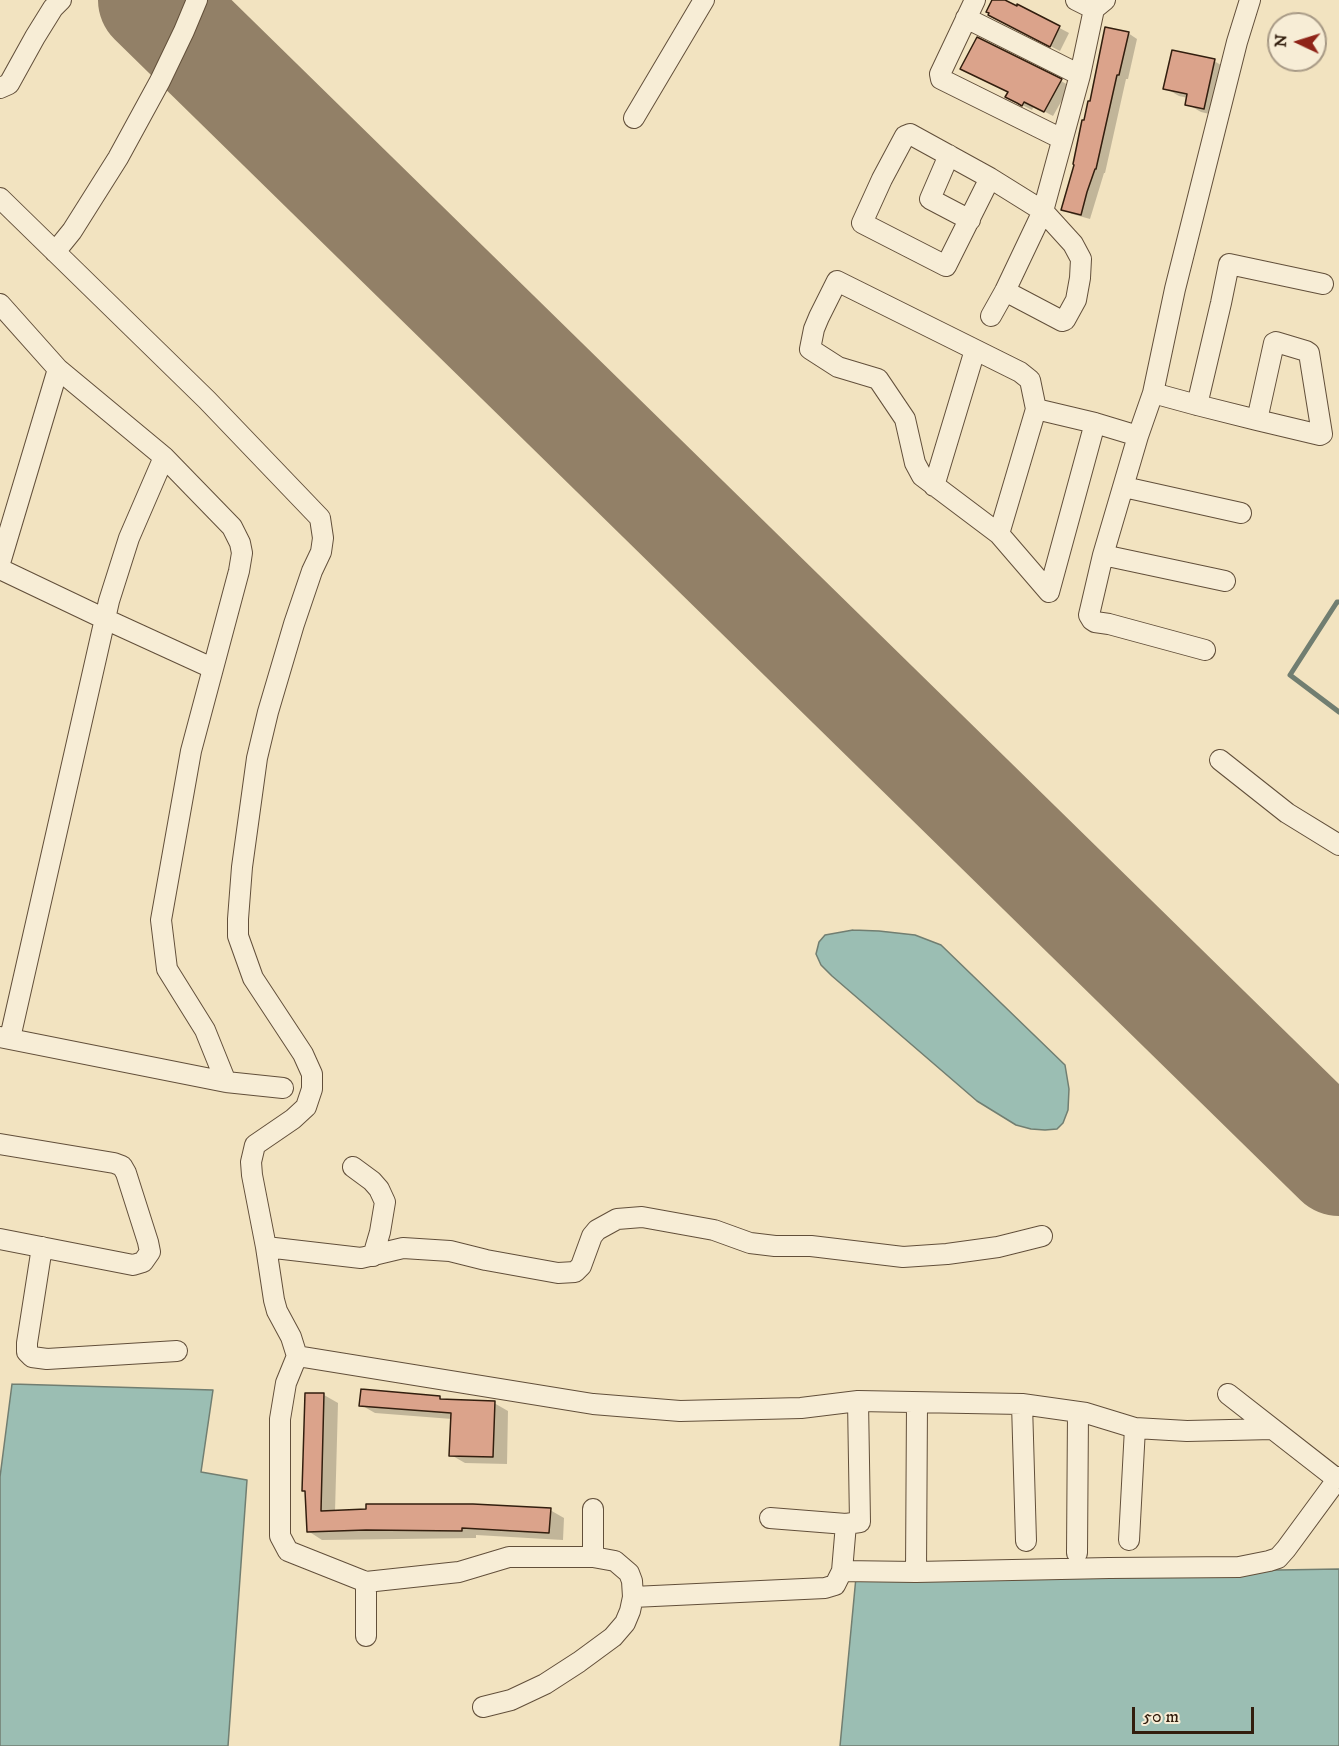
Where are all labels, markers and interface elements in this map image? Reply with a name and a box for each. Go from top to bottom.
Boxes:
north arrow [1267,12,1327,72]
text: N [1271,34,1291,48]
scale bar [1135,1695,1256,1733]
text: 50 m [1143,1706,1179,1728]

